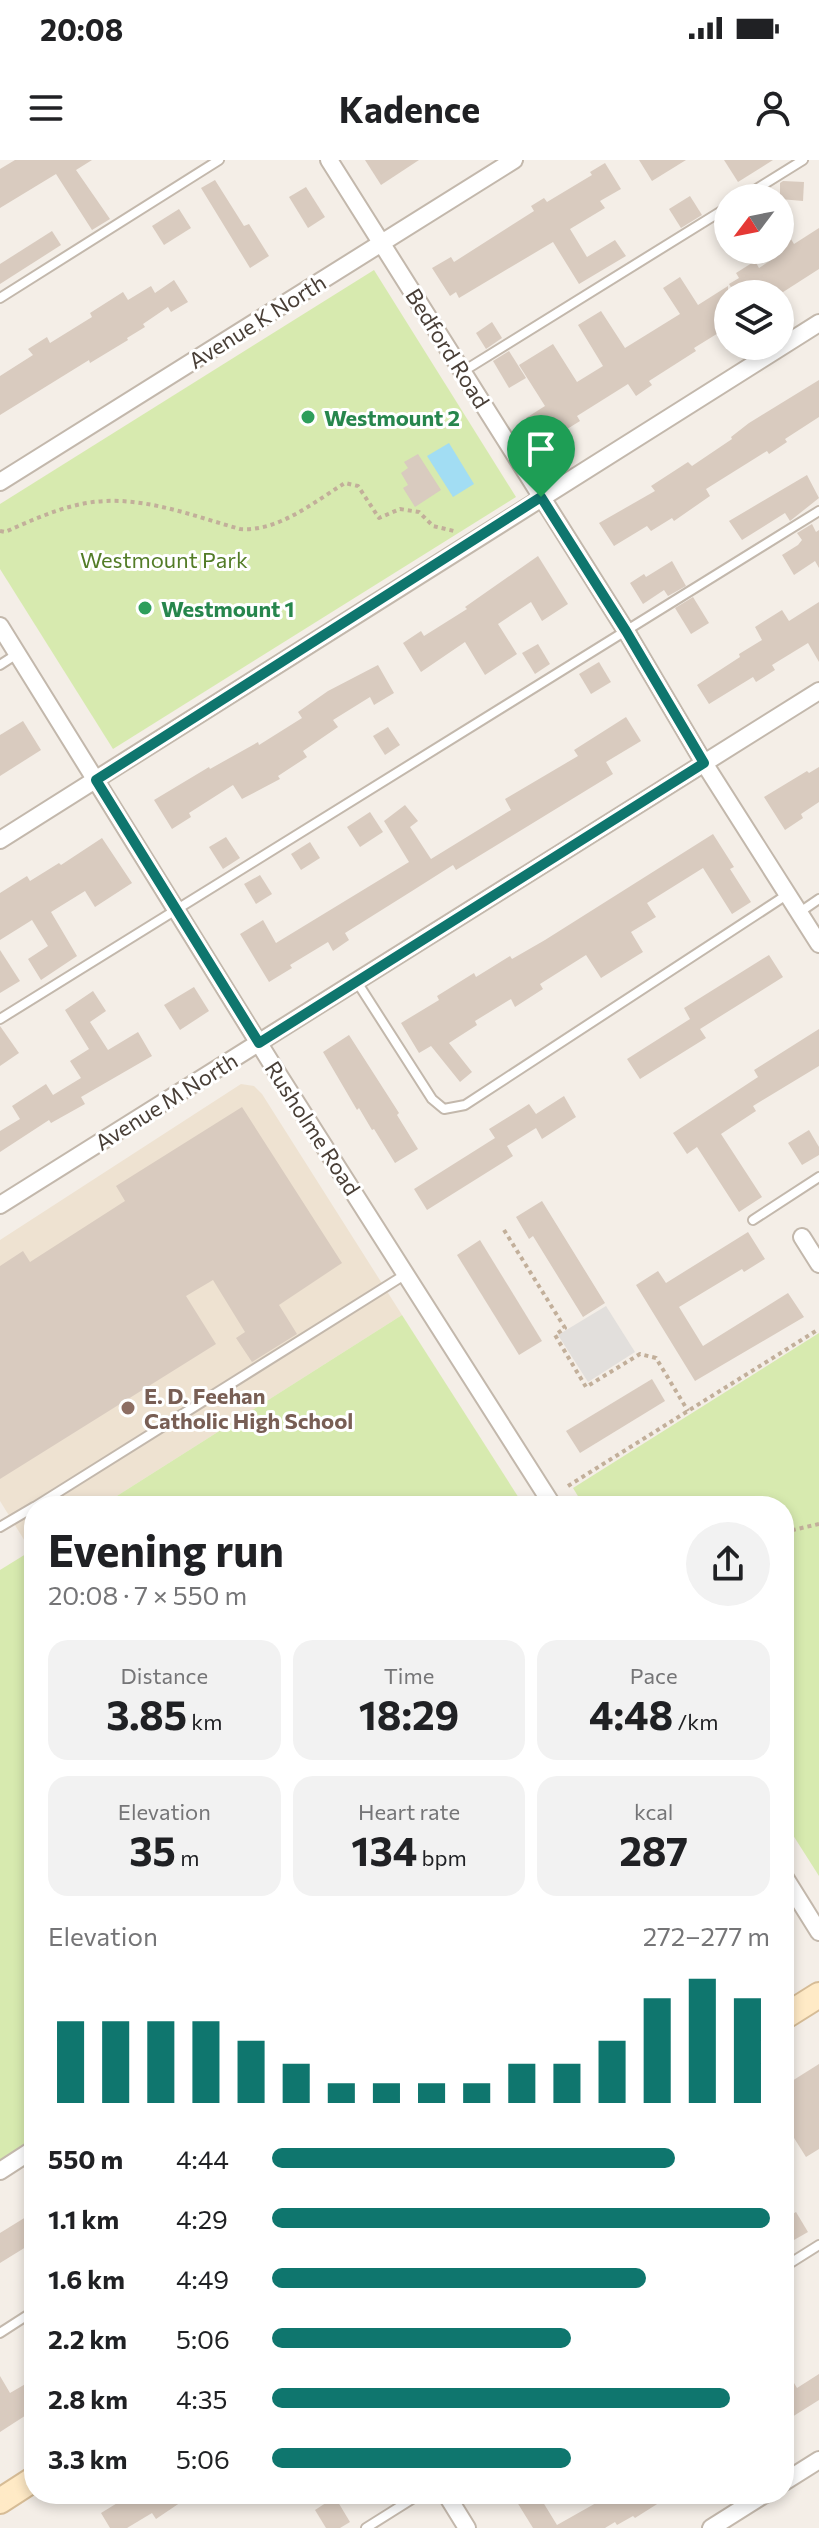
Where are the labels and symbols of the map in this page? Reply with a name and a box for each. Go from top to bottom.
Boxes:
north arrow [714,184,794,264]
street label: Avenue K North [183,268,331,374]
street label: Bedford Road [400,283,496,413]
place label: Westmount 2 [324,404,460,431]
marker: Westmount 2 [299,408,317,426]
pin [507,415,575,497]
park label: Westmount Park [80,546,248,573]
place label: Westmount 1 [161,595,295,622]
marker: Westmount 1 [136,599,154,617]
street label: Avenue M North [90,1046,242,1156]
street label: Rusholme Road [260,1056,366,1200]
place label: E. D. Feehan Catholic High School [144,1382,353,1434]
marker: E. D. Feehan Catholic High School [119,1399,137,1417]

